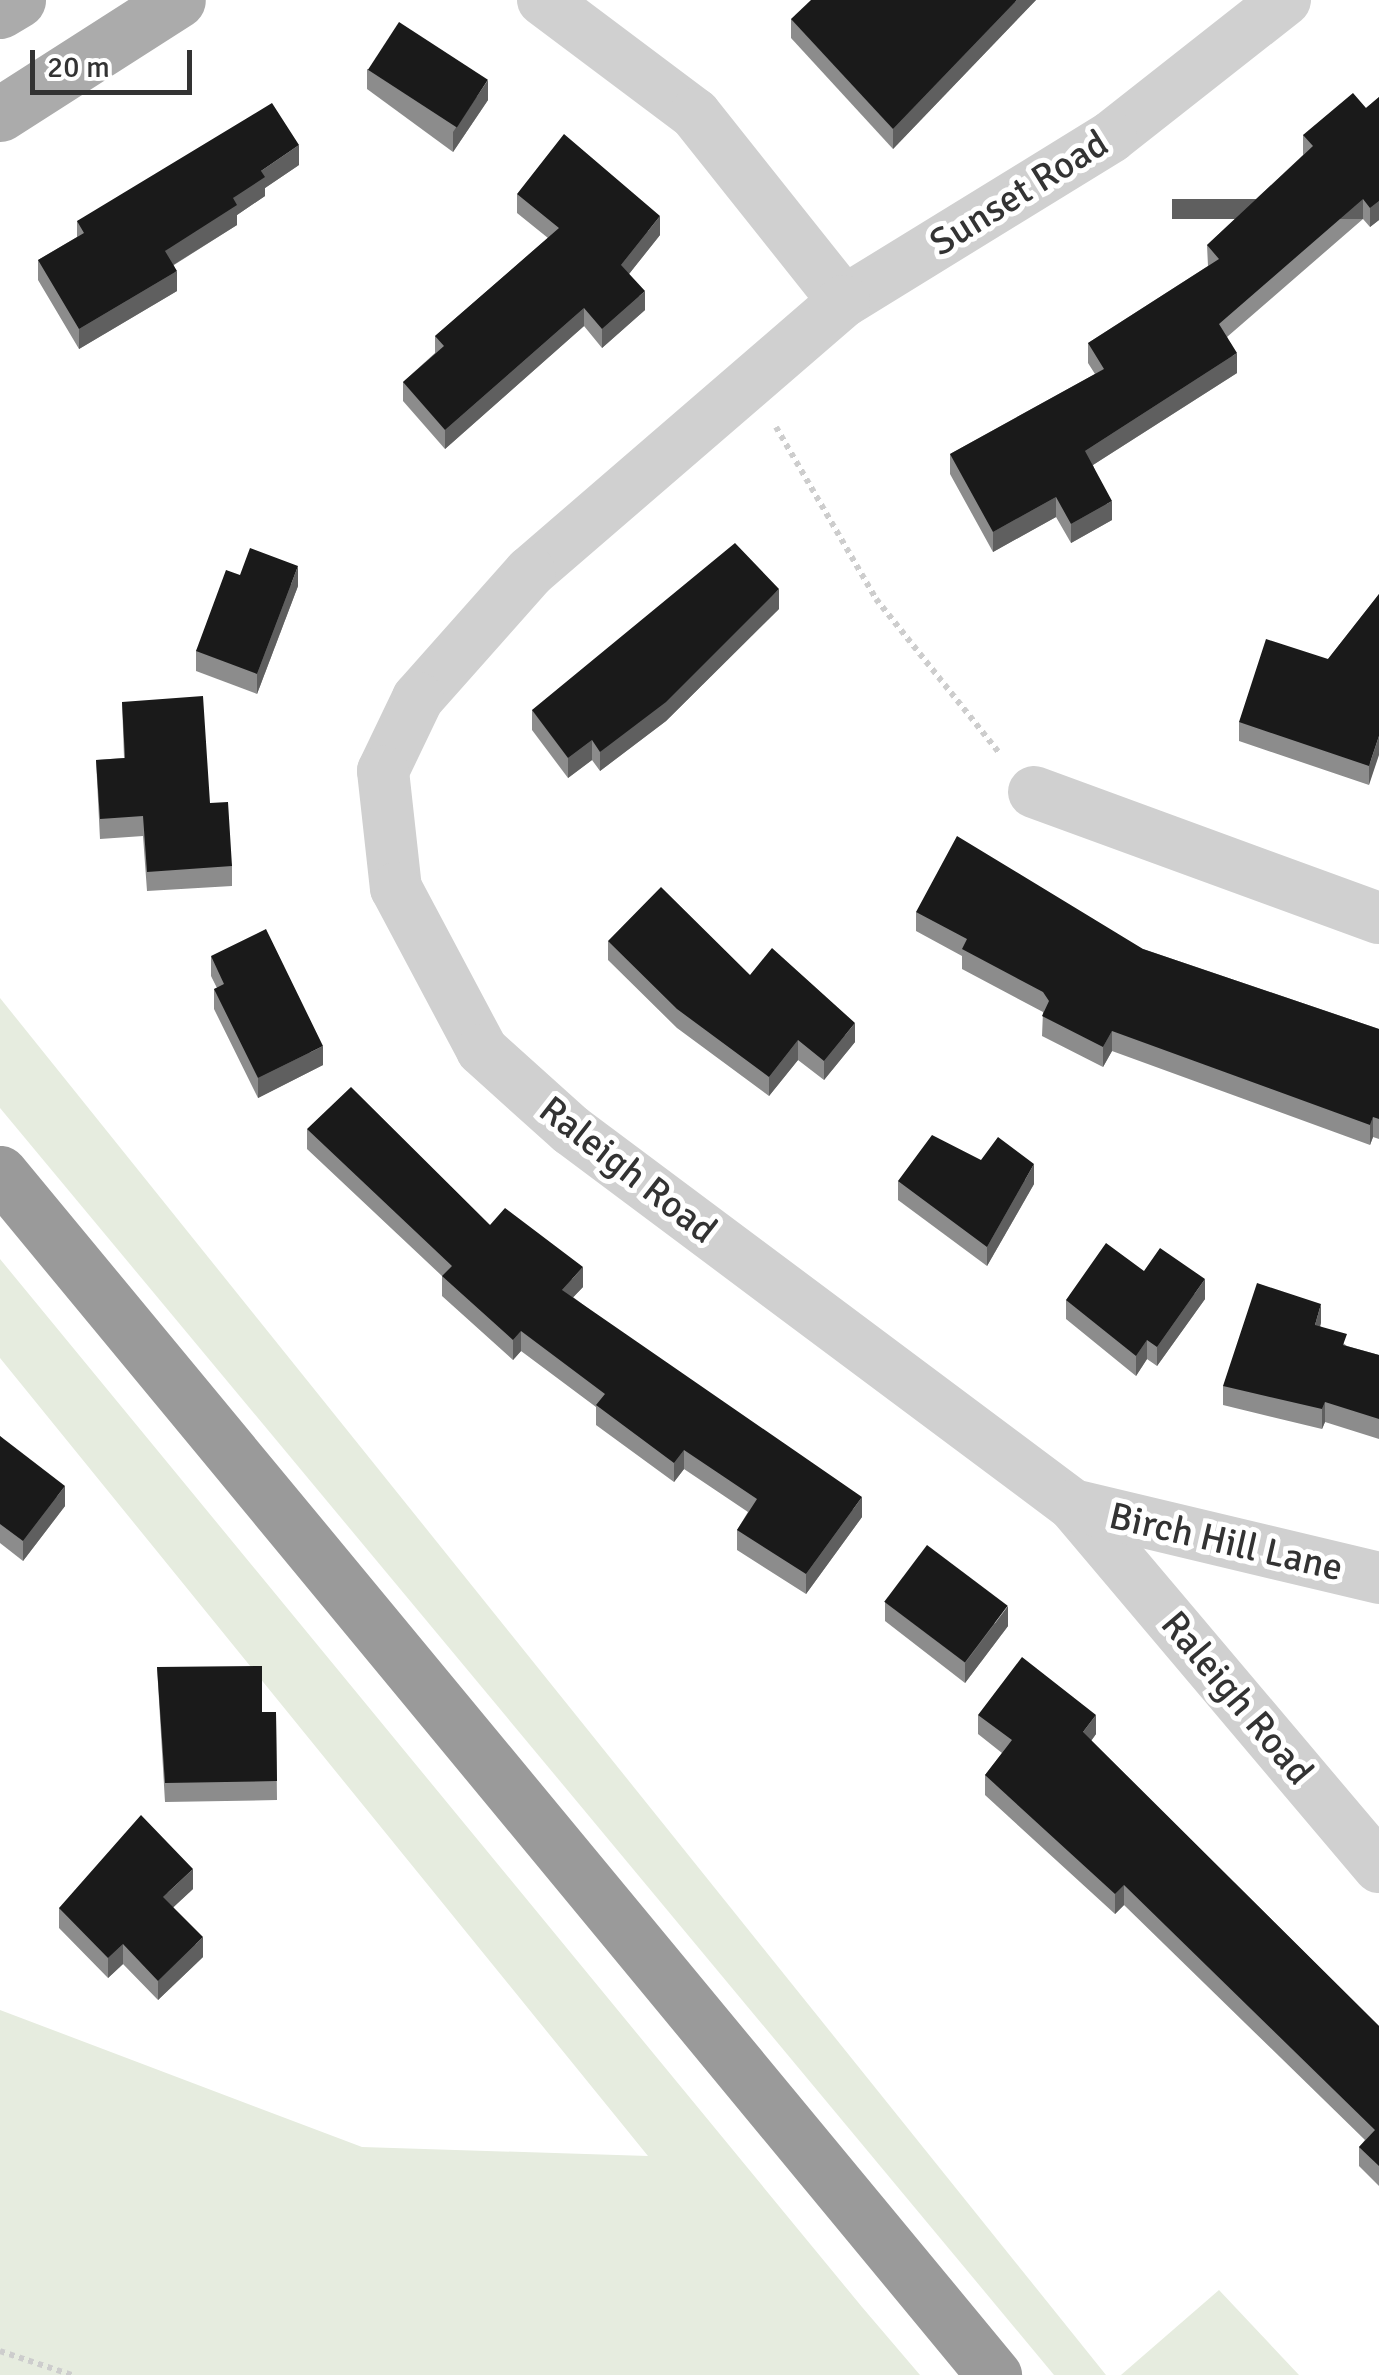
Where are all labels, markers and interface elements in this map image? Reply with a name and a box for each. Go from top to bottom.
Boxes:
scale bar [35,30,198,92]
text: 20 m [47,49,110,86]
street label: Sunset Road [922,120,1116,266]
street label: Raleigh Road [530,1087,726,1253]
street label: Birch Hill Lane [1105,1493,1347,1591]
street label: Raleigh Road [1151,1602,1323,1794]

